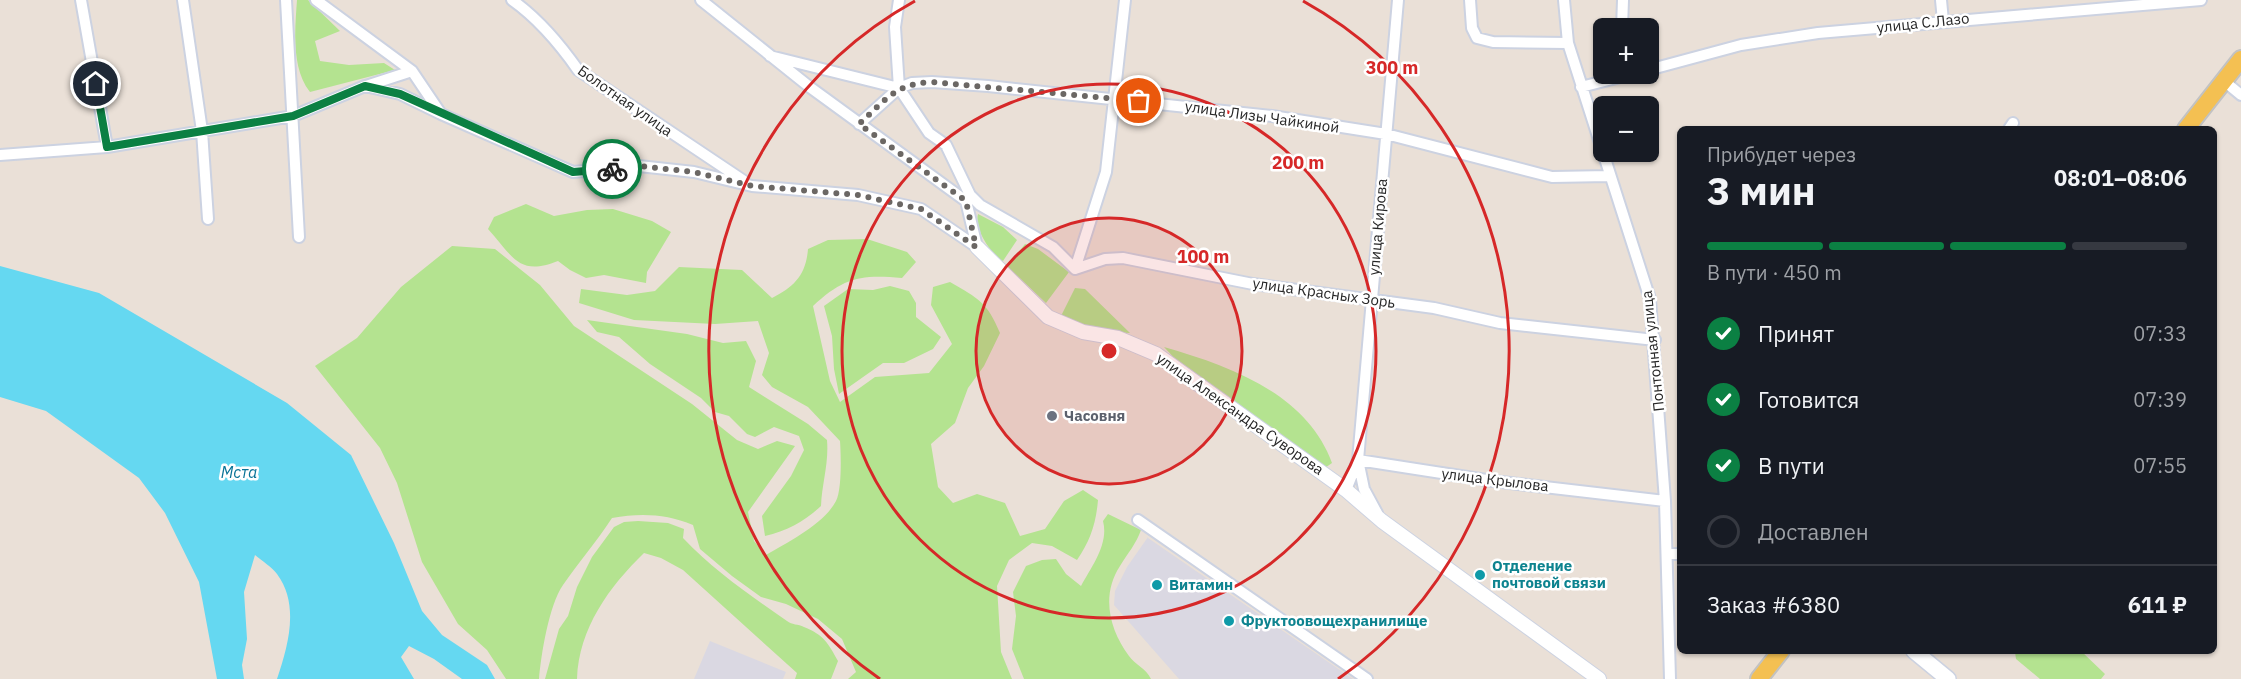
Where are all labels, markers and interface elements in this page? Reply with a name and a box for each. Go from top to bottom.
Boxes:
street label: улица С.Лазо [1876,8,1970,37]
map controls [1593,18,1659,162]
button: + [1593,18,1659,84]
text: 300 m [1366,56,1418,79]
pin [70,58,121,109]
street label: Болотная улица [574,61,676,140]
icon: home [79,67,112,100]
pin [1113,75,1164,126]
icon: bag [1122,84,1155,117]
street label: улица Лизы Чайкиной [1184,96,1340,137]
button: − [1593,96,1659,162]
courier [582,139,642,199]
text: Прибудет через [1707,141,1856,168]
text: 200 m [1272,151,1324,174]
icon: bike [596,153,629,186]
text: 08:01–08:06 [2054,163,2187,192]
text: 3 мин [1707,165,1816,216]
street label: улица Кирова [1364,178,1391,276]
text: 100 m [1177,245,1229,268]
text: В пути · 450 m [1707,259,1842,286]
street label: улица Красных Зорь [1251,273,1397,312]
street label: Понтонная улица [1637,290,1668,413]
icon: check [1707,317,1740,350]
text: Принят [1758,319,1834,348]
text: 07:33 [2133,320,2187,347]
centre of rings [1099,341,1119,361]
street label: улица Александра Суворова [1153,348,1328,479]
icon: check [1707,383,1740,416]
text: Готовится [1758,385,1859,414]
text: 07:39 [2133,386,2187,413]
place label: Часовня [1064,406,1125,425]
marker: Часовня [1045,409,1059,423]
icon: check [1707,449,1740,482]
text: В пути [1758,451,1825,480]
text: 07:55 [2133,452,2187,479]
water label: Мста [221,462,257,482]
street label: улица Крылова [1440,464,1550,495]
text: Доставлен [1758,517,1869,546]
place label: Отделение почтовой связи [1492,556,1606,592]
marker: Отделение почтовой связи [1473,568,1487,582]
place label: Витамин [1169,575,1233,594]
marker: Витамин [1150,578,1164,592]
text: Заказ #6380 [1707,590,1840,619]
text: 611 ₽ [2128,590,2187,619]
place label: Фруктоовощехранилище [1241,611,1427,630]
marker: Фруктоовощехранилище [1222,614,1236,628]

